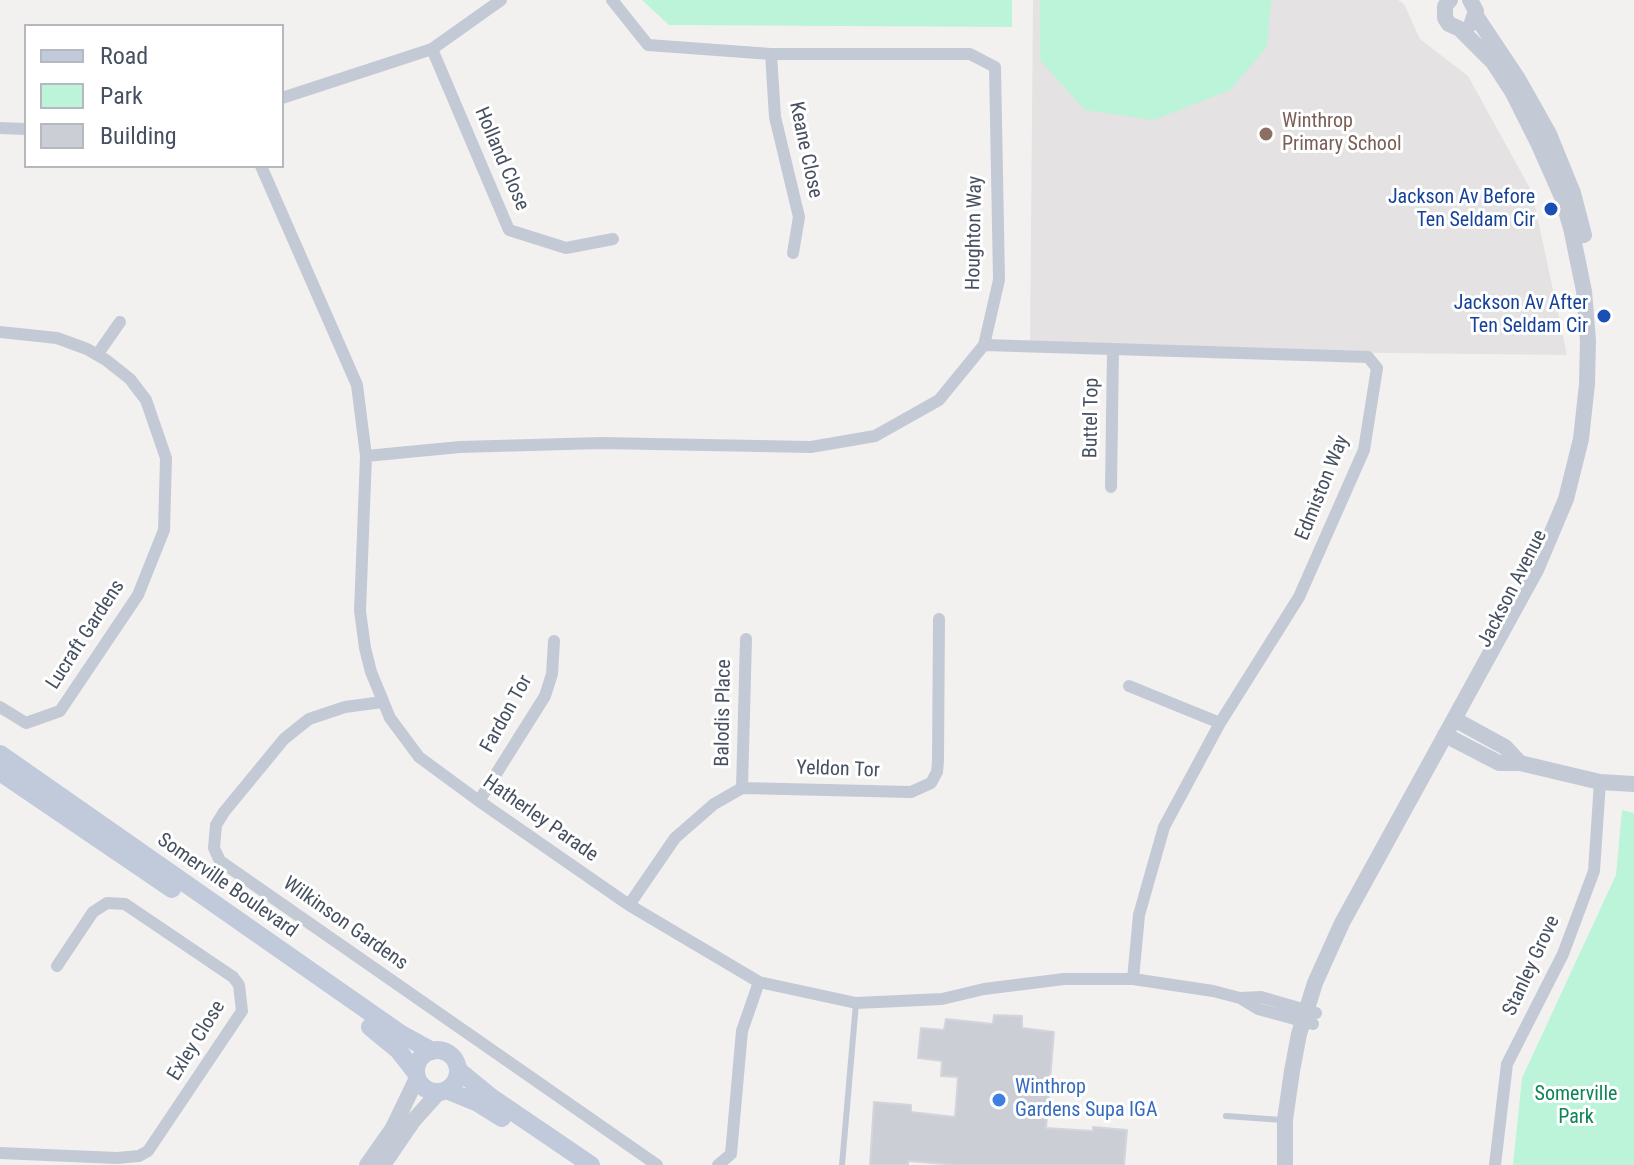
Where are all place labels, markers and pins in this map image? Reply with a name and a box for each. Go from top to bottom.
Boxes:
place label: Winthrop Primary School [1282,110,1402,157]
marker: Winthrop Primary School [1257,125,1275,143]
place label: Jackson Av Before Ten Seldam Cir [1388,186,1535,233]
marker: Jackson Av Before Ten Seldam Cir [1542,200,1560,218]
place label: Jackson Av After Ten Seldam Cir [1454,292,1588,339]
marker: Jackson Av After Ten Seldam Cir [1595,307,1613,325]
place label: Winthrop Gardens Supa IGA [1015,1076,1157,1123]
marker: Winthrop Gardens Supa IGA [990,1091,1008,1109]

